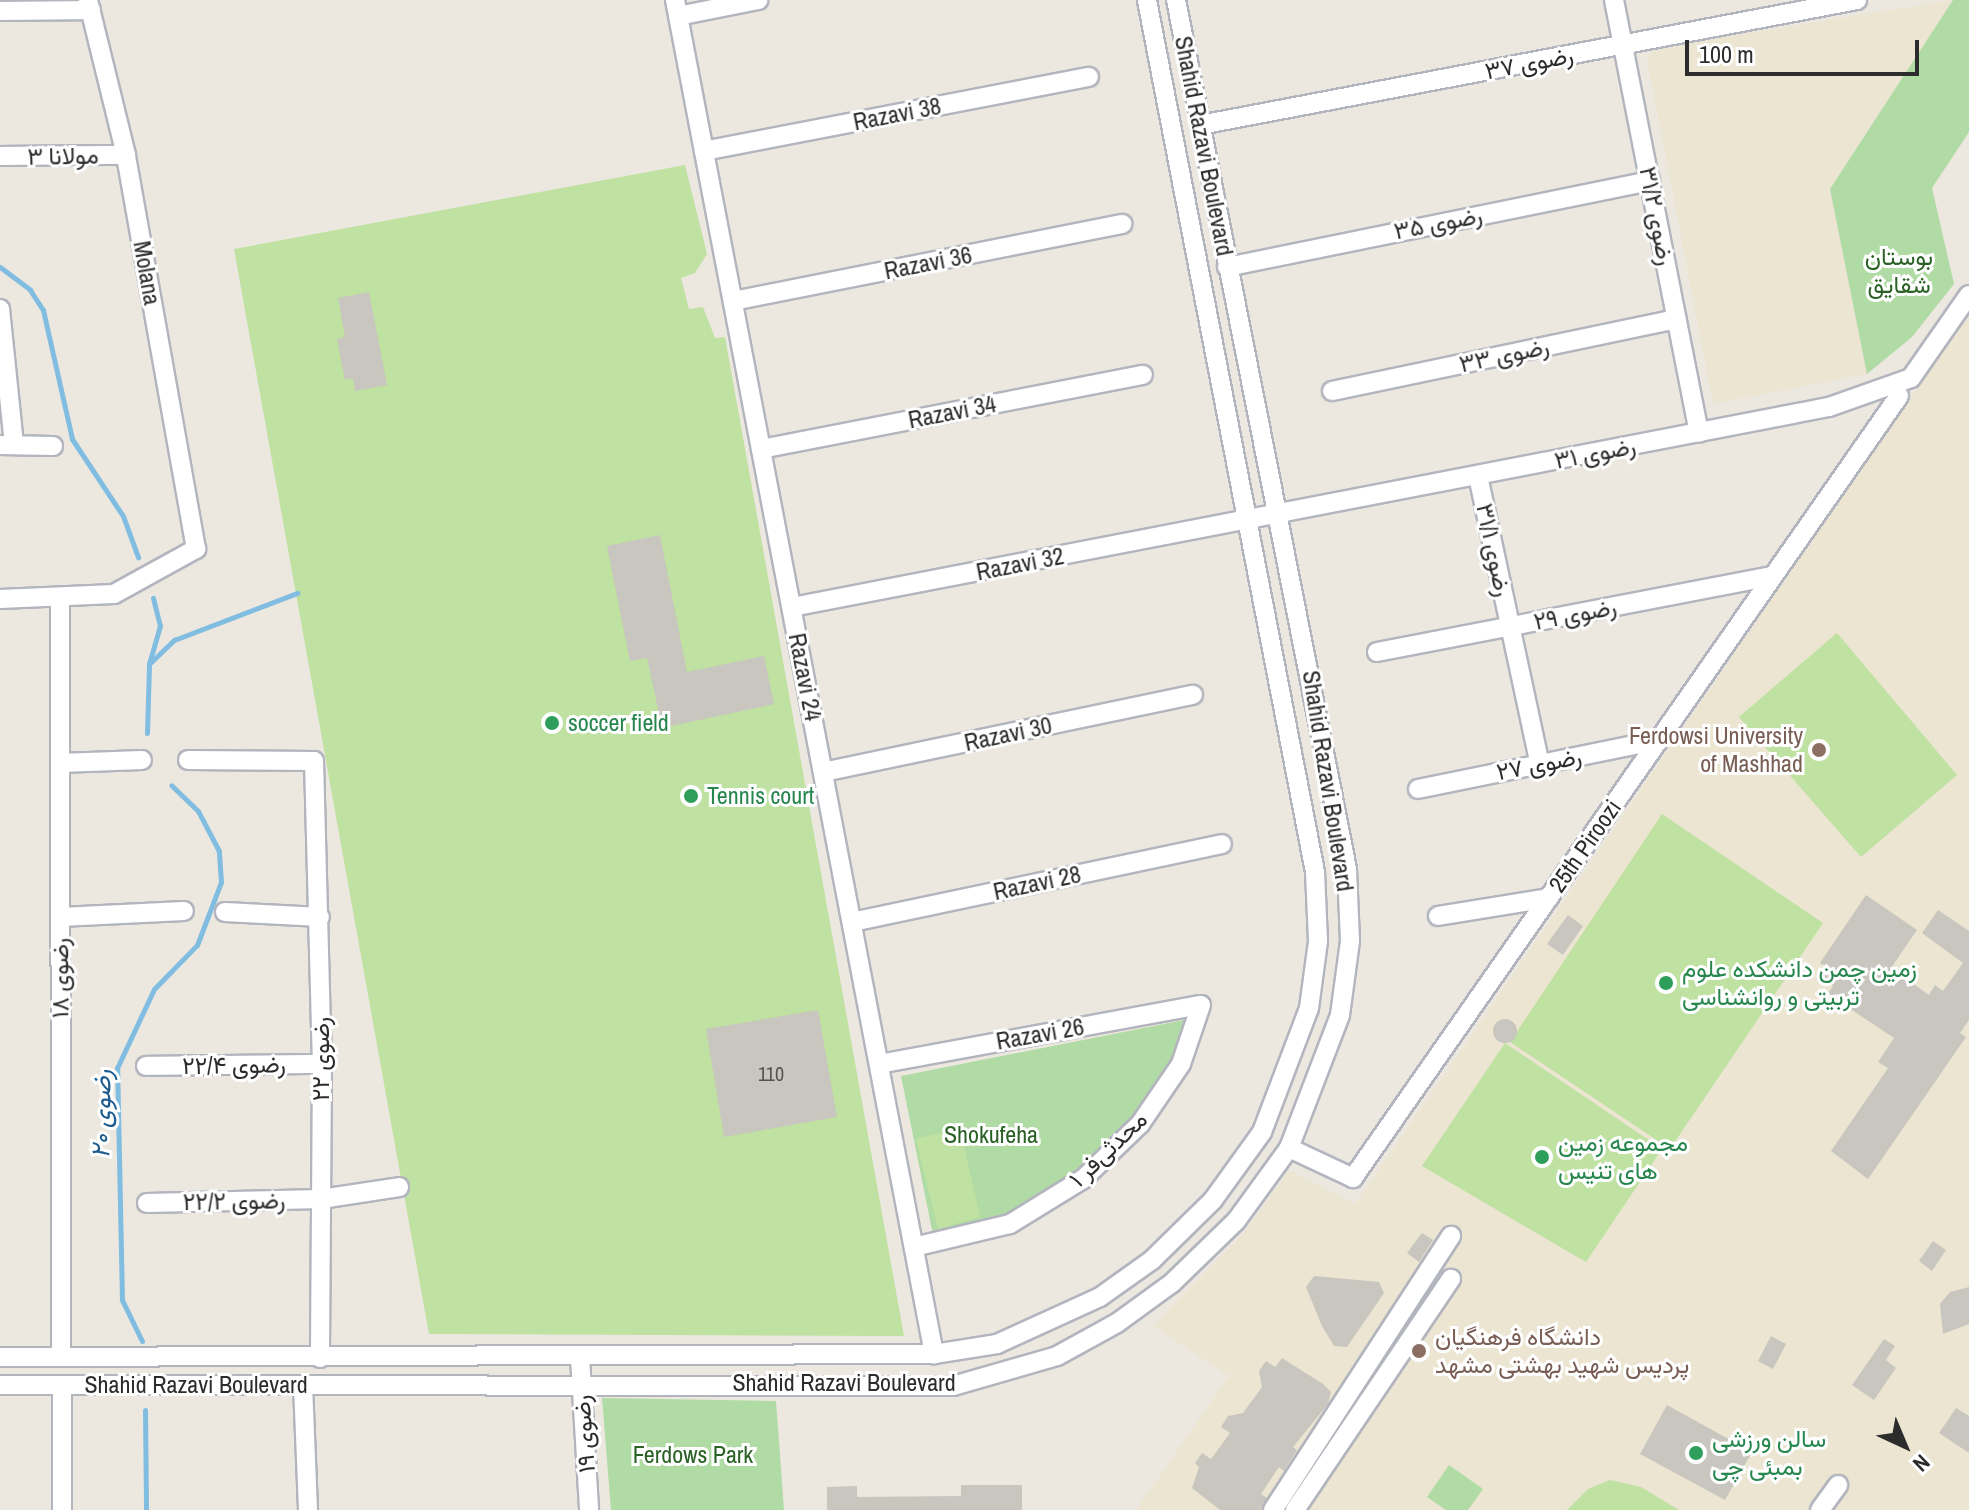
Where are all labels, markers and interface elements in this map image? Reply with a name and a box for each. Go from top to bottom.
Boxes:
scale bar [1689,24,1923,74]
street label: Shahid Razavi Boulevard [1169,34,1239,258]
text: 100 m [1699,38,1754,70]
street label: رضوی ۳۷ [1482,40,1576,86]
street label: Razavi 38 [851,91,943,137]
street label: مولانا ۳ [27,141,99,171]
street label: رضوی ۳۱/۲ [1633,164,1681,268]
street label: رضوی ۳۵ [1391,200,1485,246]
street label: Molana [127,239,167,307]
street label: Razavi 36 [882,240,974,286]
park label: بوستان شقایق [1865,243,1933,299]
street label: رضوی ۳۳ [1456,331,1552,379]
street label: Razavi 34 [906,389,998,435]
street label: رضوی ۳۱ [1552,431,1638,475]
street label: رضوی ۳۱/۱ [1470,501,1518,599]
street label: Razavi 32 [974,541,1066,587]
street label: رضوی ۲۹ [1531,592,1619,636]
street label: Razavi 24 [782,631,828,723]
street label: Shahid Razavi Boulevard [1296,669,1360,893]
place label: soccer field [568,709,669,737]
street label: Razavi 30 [962,711,1054,757]
marker: soccer field [543,714,561,732]
place label: Ferdowsi University of Mashhad [1629,722,1803,778]
marker: Ferdowsi University of Mashhad [1810,741,1828,759]
street label: رضوی ۲۷ [1494,742,1584,786]
place label: Tennis court [707,782,814,810]
marker: Tennis court [682,787,700,805]
street label: 25th Piroozi [1543,794,1627,898]
street label: Razavi 28 [991,860,1083,906]
street label: رضوی ۱۸ [46,938,74,1018]
place label: زمین چمن دانشکده علوم تربیتی و روانشناسی [1682,955,1917,1011]
marker: زمین چمن دانشکده علوم تربیتی و روانشناسی [1657,974,1675,992]
street label: Razavi 26 [994,1012,1086,1056]
street label: رضوی ۲۲ [307,1017,335,1101]
street label: رضوی ۲۲/۴ [182,1050,286,1080]
house number: 110 [758,1061,784,1085]
water label: رضوی ۲۰ [85,1069,117,1159]
street label: محدثی‌فر ۱ [1063,1105,1153,1193]
park label: Shokufeha [944,1121,1038,1149]
place label: مجموعه زمین های تنیس [1558,1129,1688,1185]
marker: مجموعه زمین های تنیس [1533,1148,1551,1166]
street label: رضوی ۲۲/۲ [182,1186,286,1216]
place label: دانشگاه فرهنگیان پردیس شهید بهشتی مشهد [1435,1323,1689,1379]
marker: دانشگاه فرهنگیان پردیس شهید بهشتی مشهد [1410,1342,1428,1360]
street label: Shahid Razavi Boulevard [732,1369,956,1397]
street label: Shahid Razavi Boulevard [84,1371,308,1399]
street label: رضوی ۱۹ [567,1394,601,1474]
north arrow [1865,1406,1945,1486]
place label: سالن ورزشی بمبئی چی [1712,1425,1826,1481]
park label: Ferdows Park [633,1441,753,1469]
marker: سالن ورزشی بمبئی چی [1687,1444,1705,1462]
text: N [1907,1448,1937,1479]

